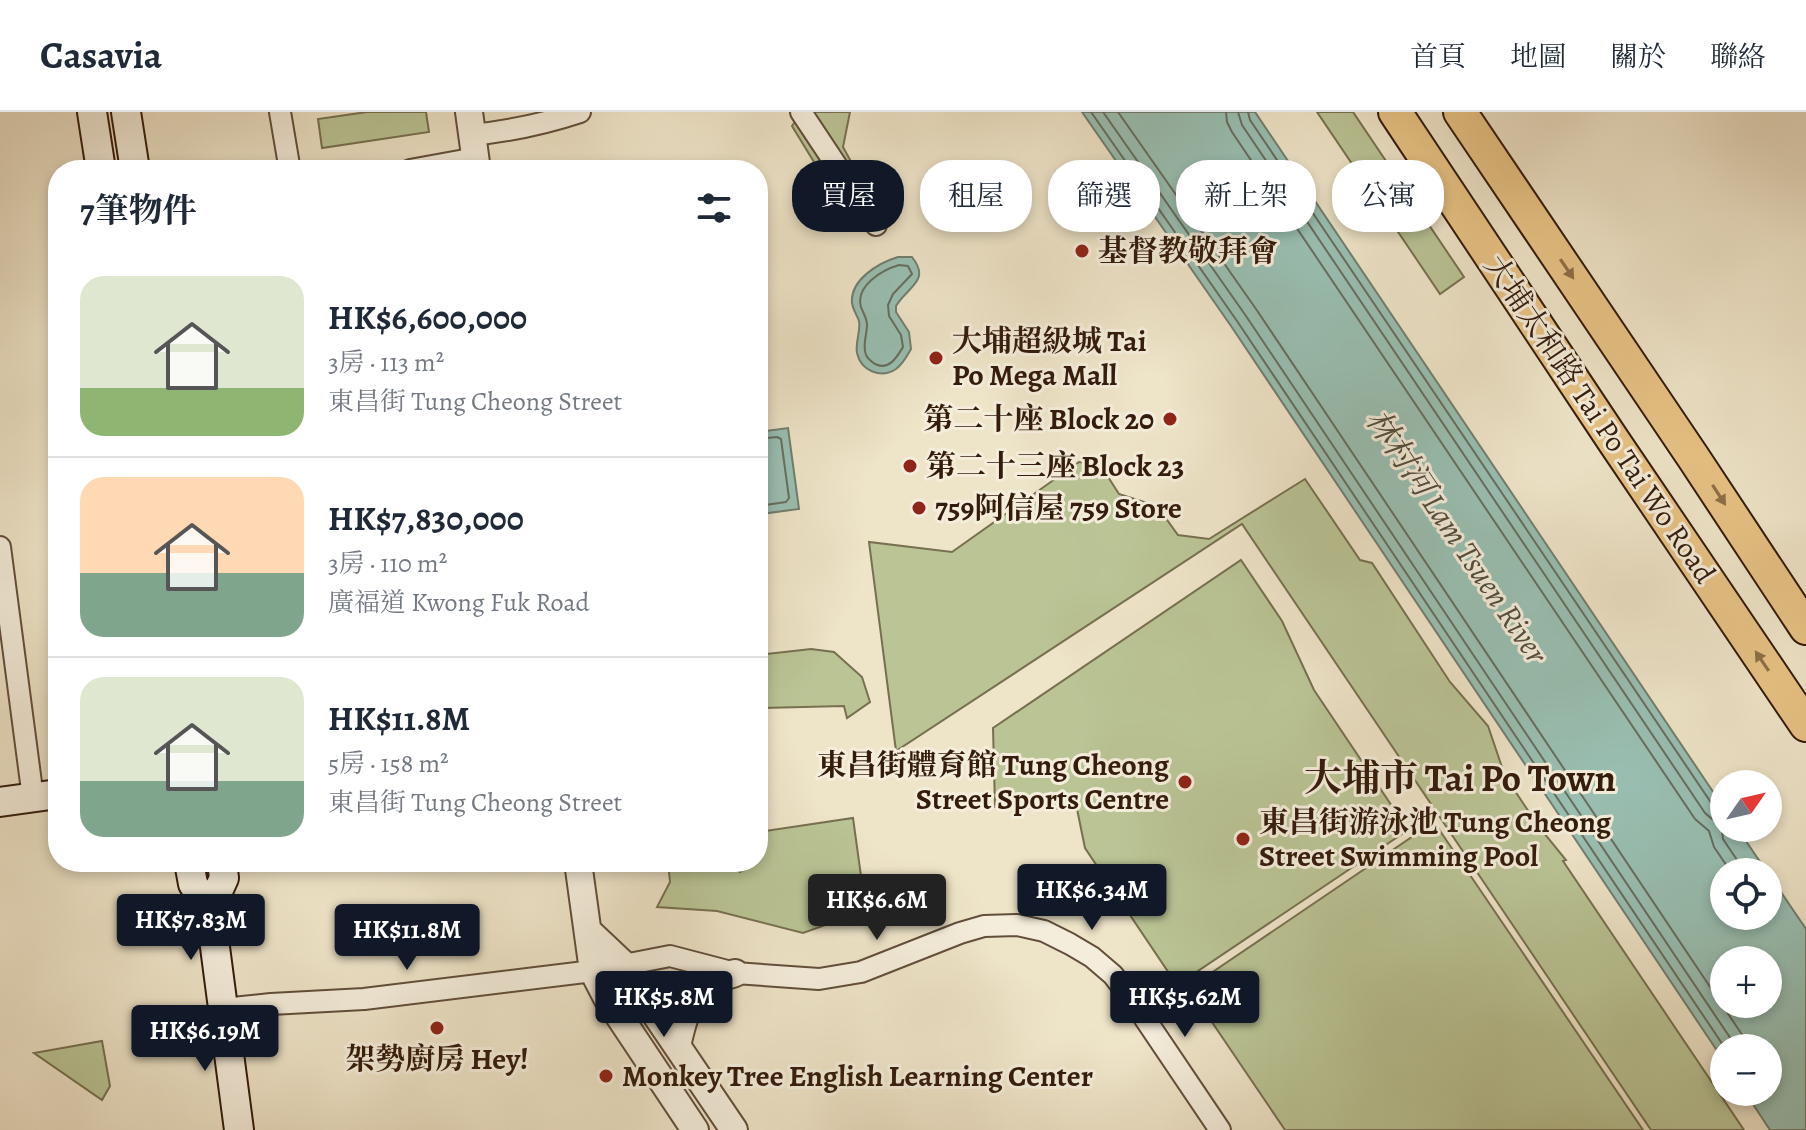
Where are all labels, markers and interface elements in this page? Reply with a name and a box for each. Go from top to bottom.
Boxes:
text: Casavia [40,29,162,81]
text: 首頁 [1410,38,1466,76]
text: 地圖 [1510,38,1566,76]
text: 關於 [1610,38,1666,76]
text: 聯絡 [1710,38,1766,76]
chip: 買屋 [792,160,904,232]
chip: 租屋 [920,160,1032,232]
chip: 篩選 [1048,160,1160,232]
chip: 新上架 [1176,160,1316,232]
chip: 公寓 [1332,160,1444,232]
icon: filters [692,186,736,230]
text: 7筆物件 [80,187,197,234]
place label: 基督教敬拜會 [1098,231,1278,271]
marker: 基督教敬拜會 [1073,242,1091,260]
street label: 大埔太和路 Tai Po Tai Wo Road [1475,247,1725,592]
one-way arrow [1559,259,1574,280]
text: HK$6,600,000 [328,294,527,341]
icon: home [144,308,240,404]
place label: 大埔超級城 Tai Po Mega Mall [952,321,1147,395]
text: 3房 · 113 m² [328,345,444,380]
marker: 大埔超級城 Tai Po Mega Mall [927,349,945,367]
text: 東昌街 Tung Cheong Street [328,384,622,419]
place label: 第二十座 Block 20 [923,399,1154,439]
water label: 林村河 Lam Tsuen River [1356,400,1559,672]
marker: 第二十座 Block 20 [1161,410,1179,428]
place label: 第二十三座 Block 23 [926,446,1184,486]
marker: 第二十三座 Block 23 [901,457,919,475]
one-way arrow [1711,484,1725,506]
place label: 759阿信屋 759 Store [935,488,1182,528]
text: HK$7,830,000 [328,495,524,542]
marker: 759阿信屋 759 Store [910,499,928,517]
icon: home [144,509,240,605]
text: 3房 · 110 m² [328,546,447,581]
text: 廣福道 Kwong Fuk Road [328,585,590,620]
one-way arrow [1755,650,1770,671]
text: HK$11.8M [328,695,470,742]
icon: home [144,709,240,805]
place label: 東昌街體育館 Tung Cheong Street Sports Centre [817,745,1170,819]
text: 5房 · 158 m² [328,746,449,781]
district label: 大埔市 Tai Po Town [1304,752,1616,804]
north arrow [1710,770,1782,842]
map controls [1710,770,1782,1106]
marker: 東昌街體育館 Tung Cheong Street Sports Centre [1176,773,1194,791]
text: 東昌街 Tung Cheong Street [328,785,622,820]
place label: 東昌街游泳池 Tung Cheong Street Swimming Pool [1259,802,1612,876]
marker: 東昌街游泳池 Tung Cheong Street Swimming Pool [1234,830,1252,848]
button: locate [1710,858,1782,930]
pin: HK$6.34M [1009,864,1175,932]
text: HK$6.34M [1035,872,1149,907]
pin: HK$6.6M [803,874,951,942]
text: HK$6.6M [826,882,928,917]
pin: HK$7.83M [108,894,274,962]
text: HK$7.83M [135,902,247,937]
pin: HK$11.8M [324,904,490,972]
text: HK$11.8M [353,912,461,947]
button: + [1710,946,1782,1018]
pin: HK$5.8M [590,971,738,1039]
pin: HK$5.62M [1102,971,1268,1039]
text: HK$5.8M [613,979,715,1014]
text: HK$5.62M [1128,979,1242,1014]
pin: HK$6.19M [122,1005,288,1073]
text: HK$6.19M [149,1013,261,1048]
marker: 架勢廚房 Hey! [428,1019,446,1037]
button: − [1710,1034,1782,1106]
place label: 架勢廚房 Hey! [345,1039,529,1079]
place label: Monkey Tree English Learning Center [622,1056,1093,1096]
marker: Monkey Tree English Learning Center [597,1067,615,1085]

